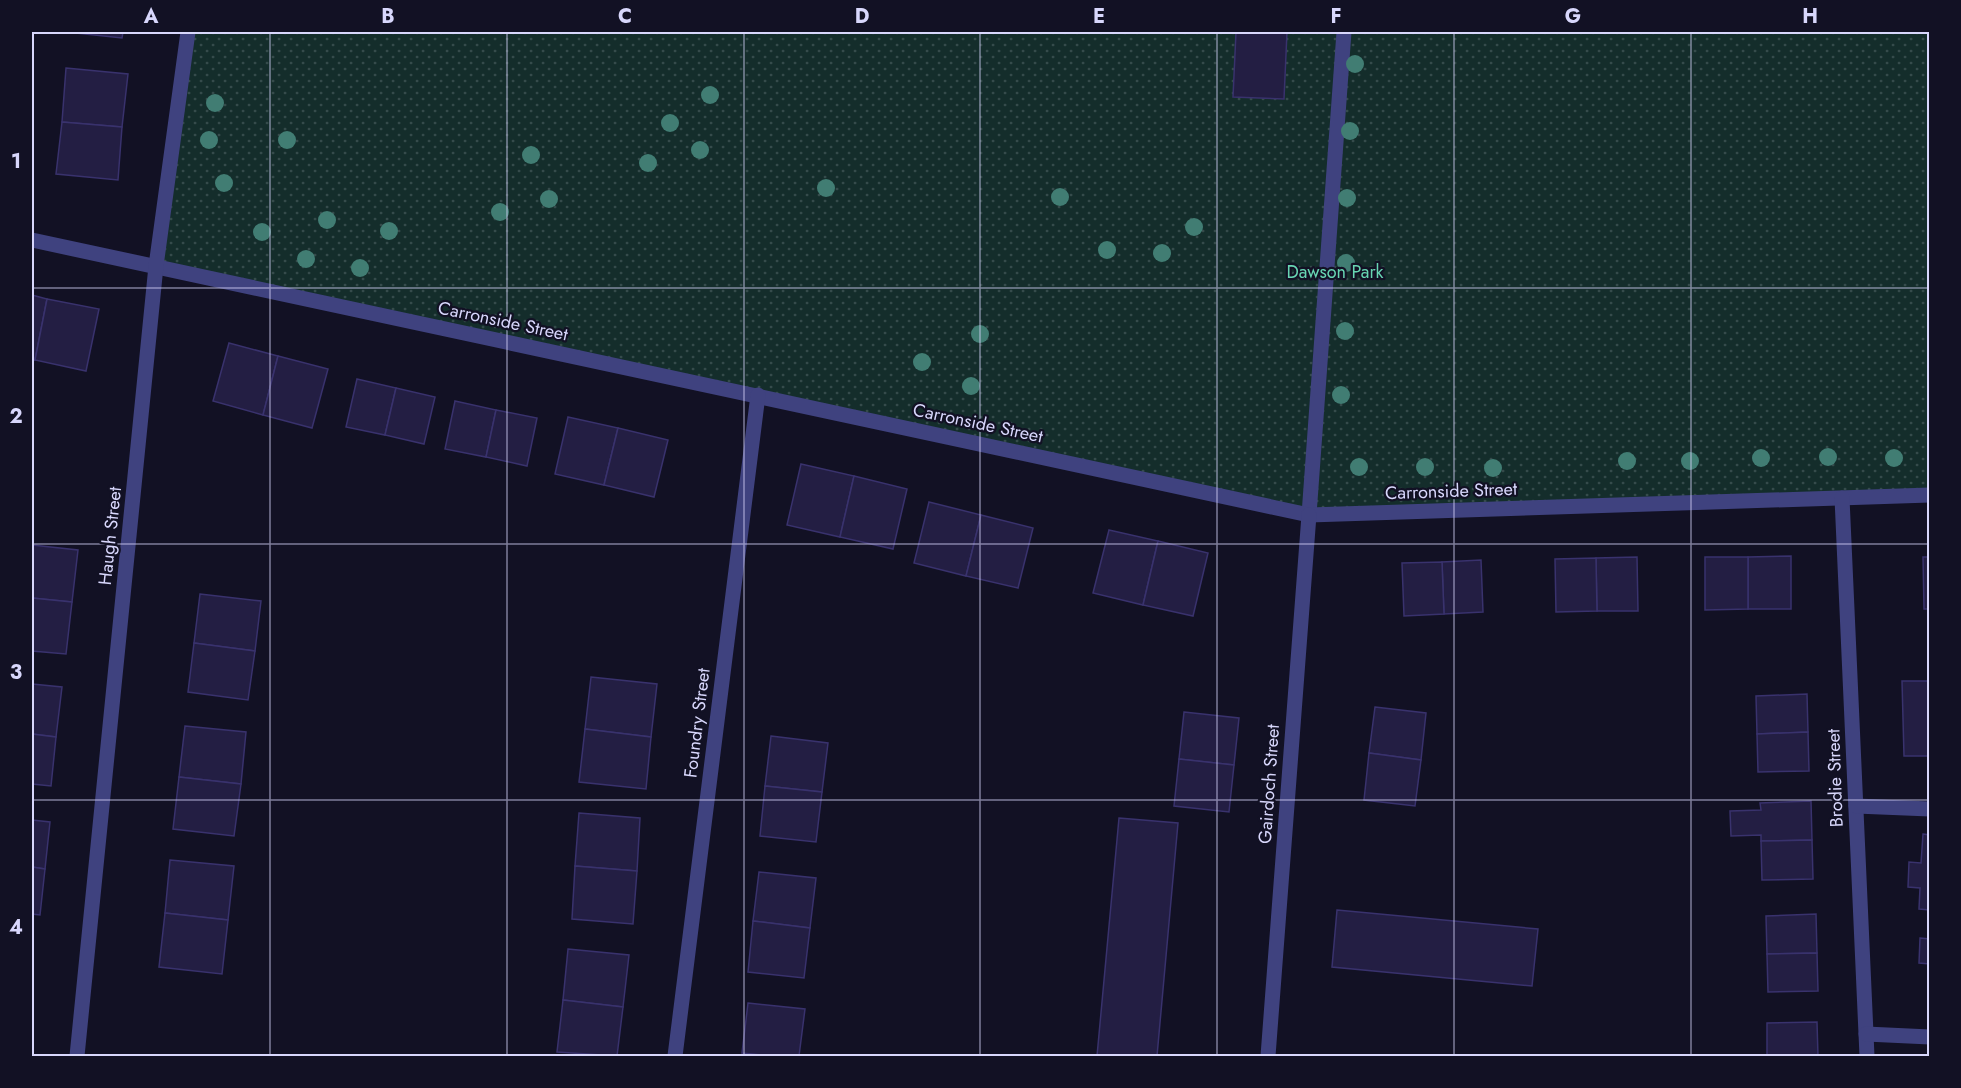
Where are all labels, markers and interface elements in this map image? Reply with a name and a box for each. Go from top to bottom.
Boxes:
text: A [143,2,159,31]
text: B [381,2,395,31]
text: C [618,2,632,31]
text: D [855,2,869,31]
text: E [1093,2,1105,31]
text: F [1330,2,1342,31]
text: G [1565,2,1581,31]
text: H [1802,2,1818,31]
text: 1 [11,147,21,176]
park label: Dawson Park [1286,259,1384,285]
street label: Carronside Street [436,295,571,348]
street label: Carronside Street [911,397,1046,450]
text: 2 [9,402,23,431]
street label: Carronside Street [1385,476,1518,506]
street label: Haugh Street [92,485,128,587]
text: 3 [10,658,22,687]
street label: Foundry Street [677,666,717,779]
street label: Gairdoch Street [1252,723,1286,845]
street label: Brodie Street [1820,728,1850,828]
text: 4 [9,913,23,942]

